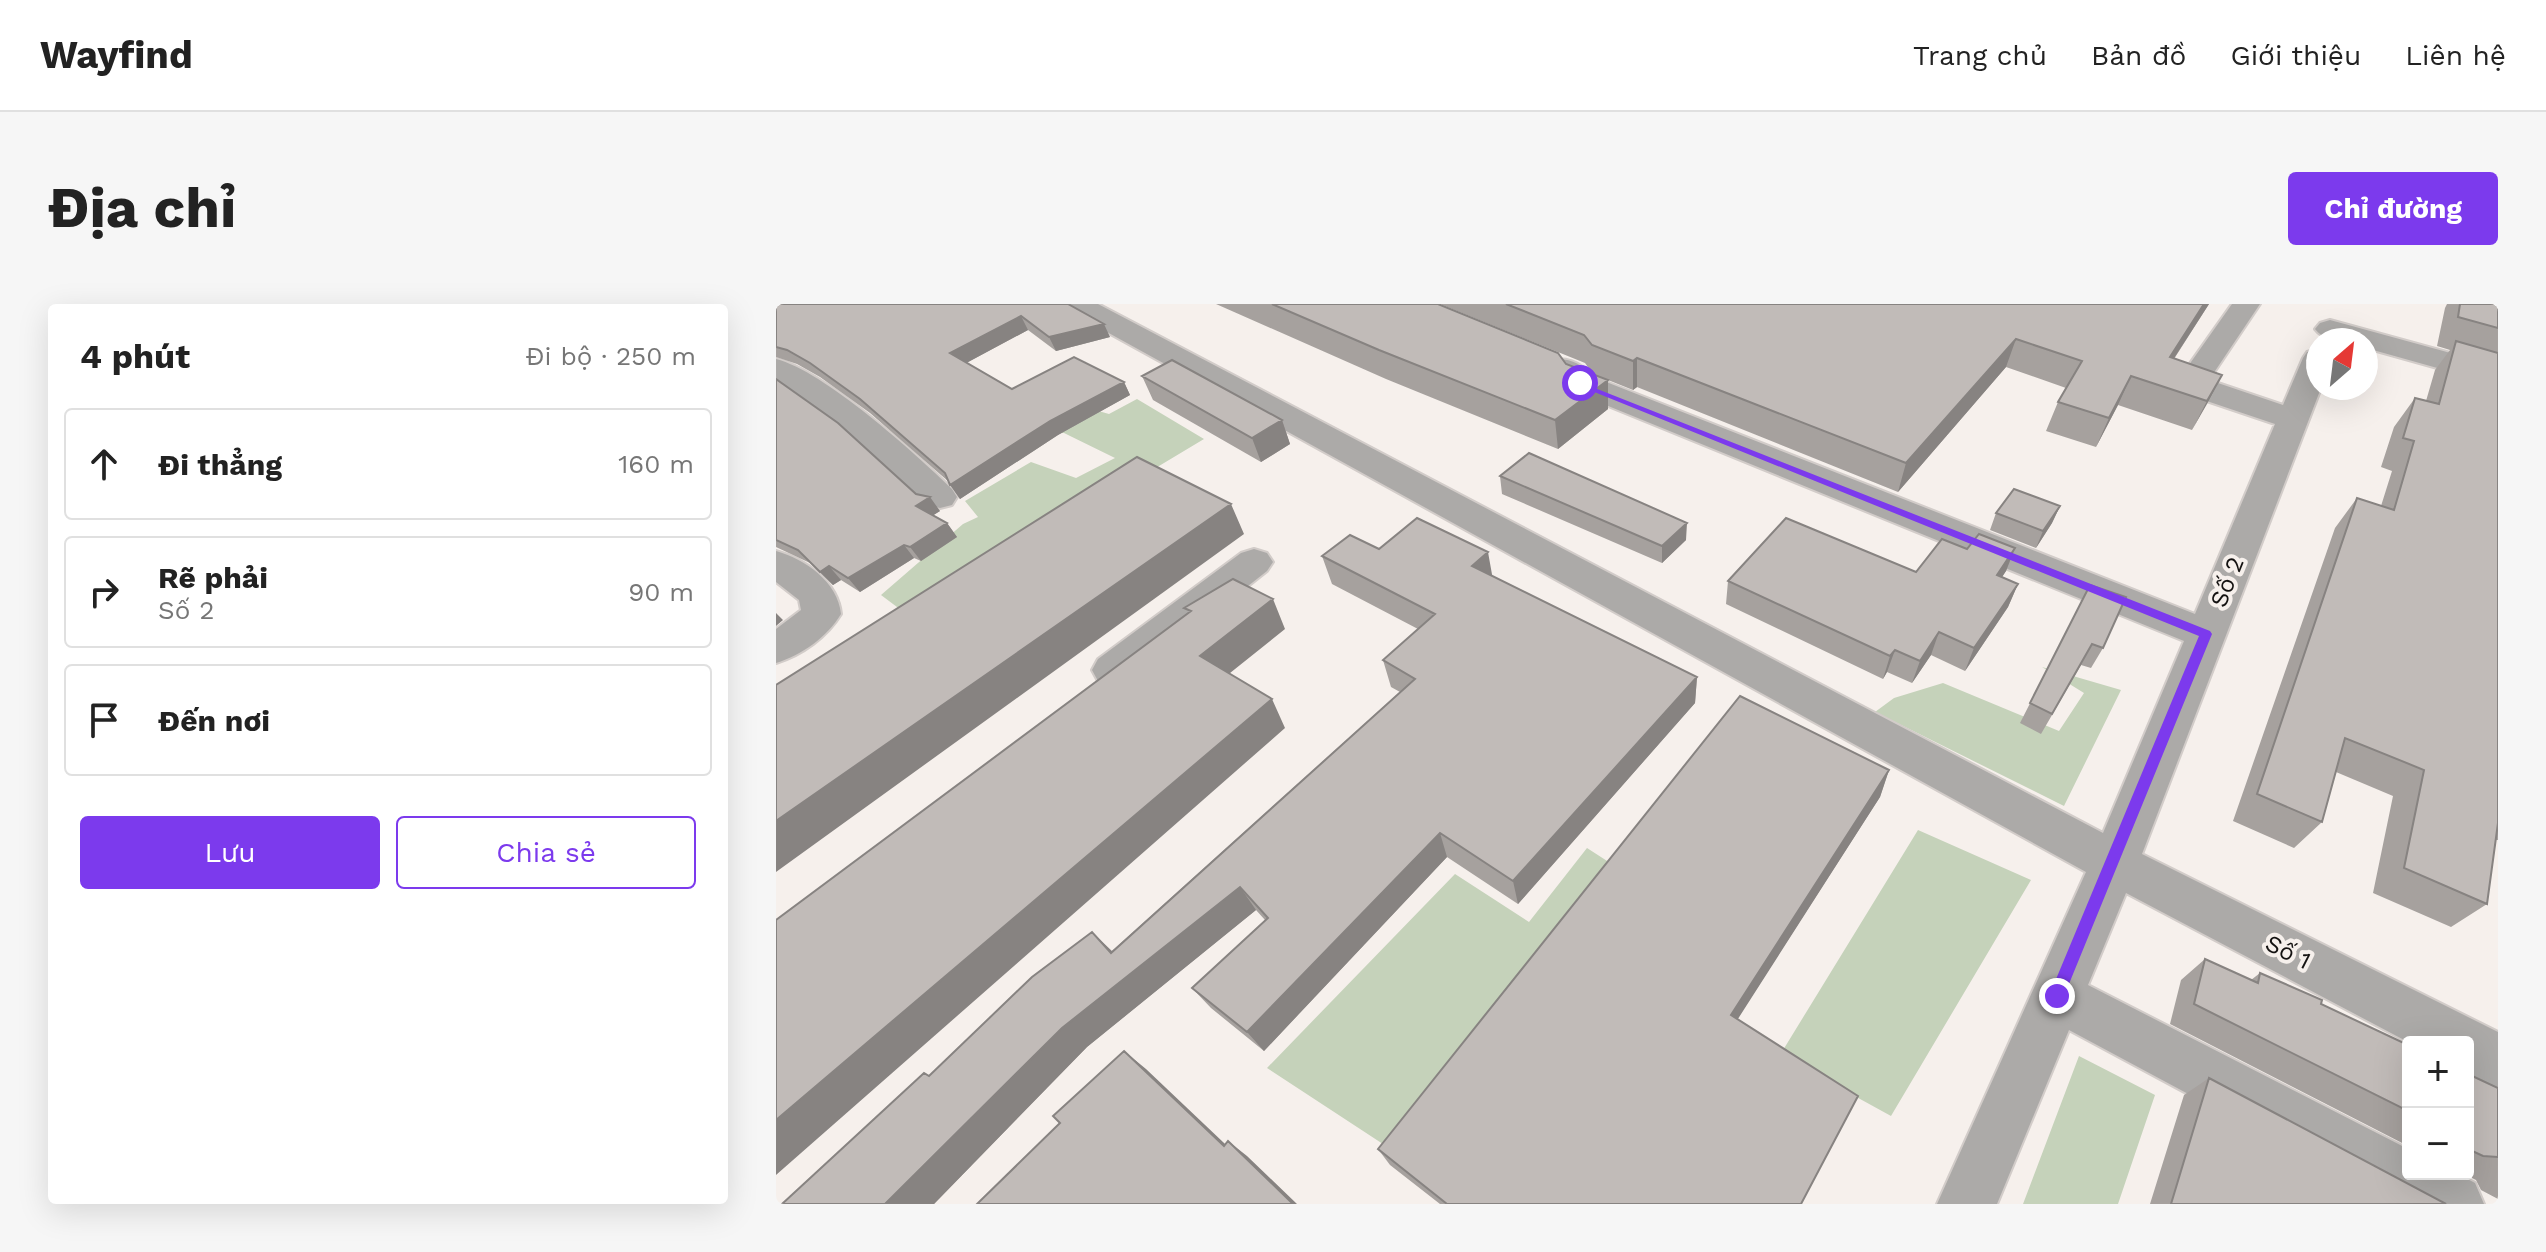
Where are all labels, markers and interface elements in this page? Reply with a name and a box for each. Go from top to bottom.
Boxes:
text: Wayfind [40,33,193,77]
text: Trang chủ [1913,39,2047,72]
text: Bản đồ [2091,39,2186,72]
text: Giới thiệu [2230,39,2361,72]
text: Liên hệ [2405,39,2506,72]
button: Chỉ đường [2288,172,2498,245]
text: Địa chỉ [48,175,236,241]
north arrow [2306,328,2378,400]
text: 4 phút [80,336,190,376]
text: Đi bộ · 250 m [526,341,696,371]
route start [1562,365,1598,401]
icon: ahead [82,442,126,486]
text: Đi thẳng [158,447,282,482]
text: 160 m [618,449,694,479]
street label: Số 2 [2204,553,2250,611]
text: Rẽ phải [158,560,268,595]
icon: right [82,570,126,614]
text: 90 m [628,577,694,607]
text: Số 2 [158,595,214,625]
icon: arrive [82,698,126,742]
text: Đến nơi [158,703,270,738]
button: Lưu [80,816,380,889]
button: Chia sẻ [396,816,696,889]
street label: Số 1 [2261,929,2315,975]
route end [2039,978,2075,1014]
map controls [2402,1036,2474,1180]
button: + [2402,1036,2474,1108]
button: − [2402,1108,2474,1180]

